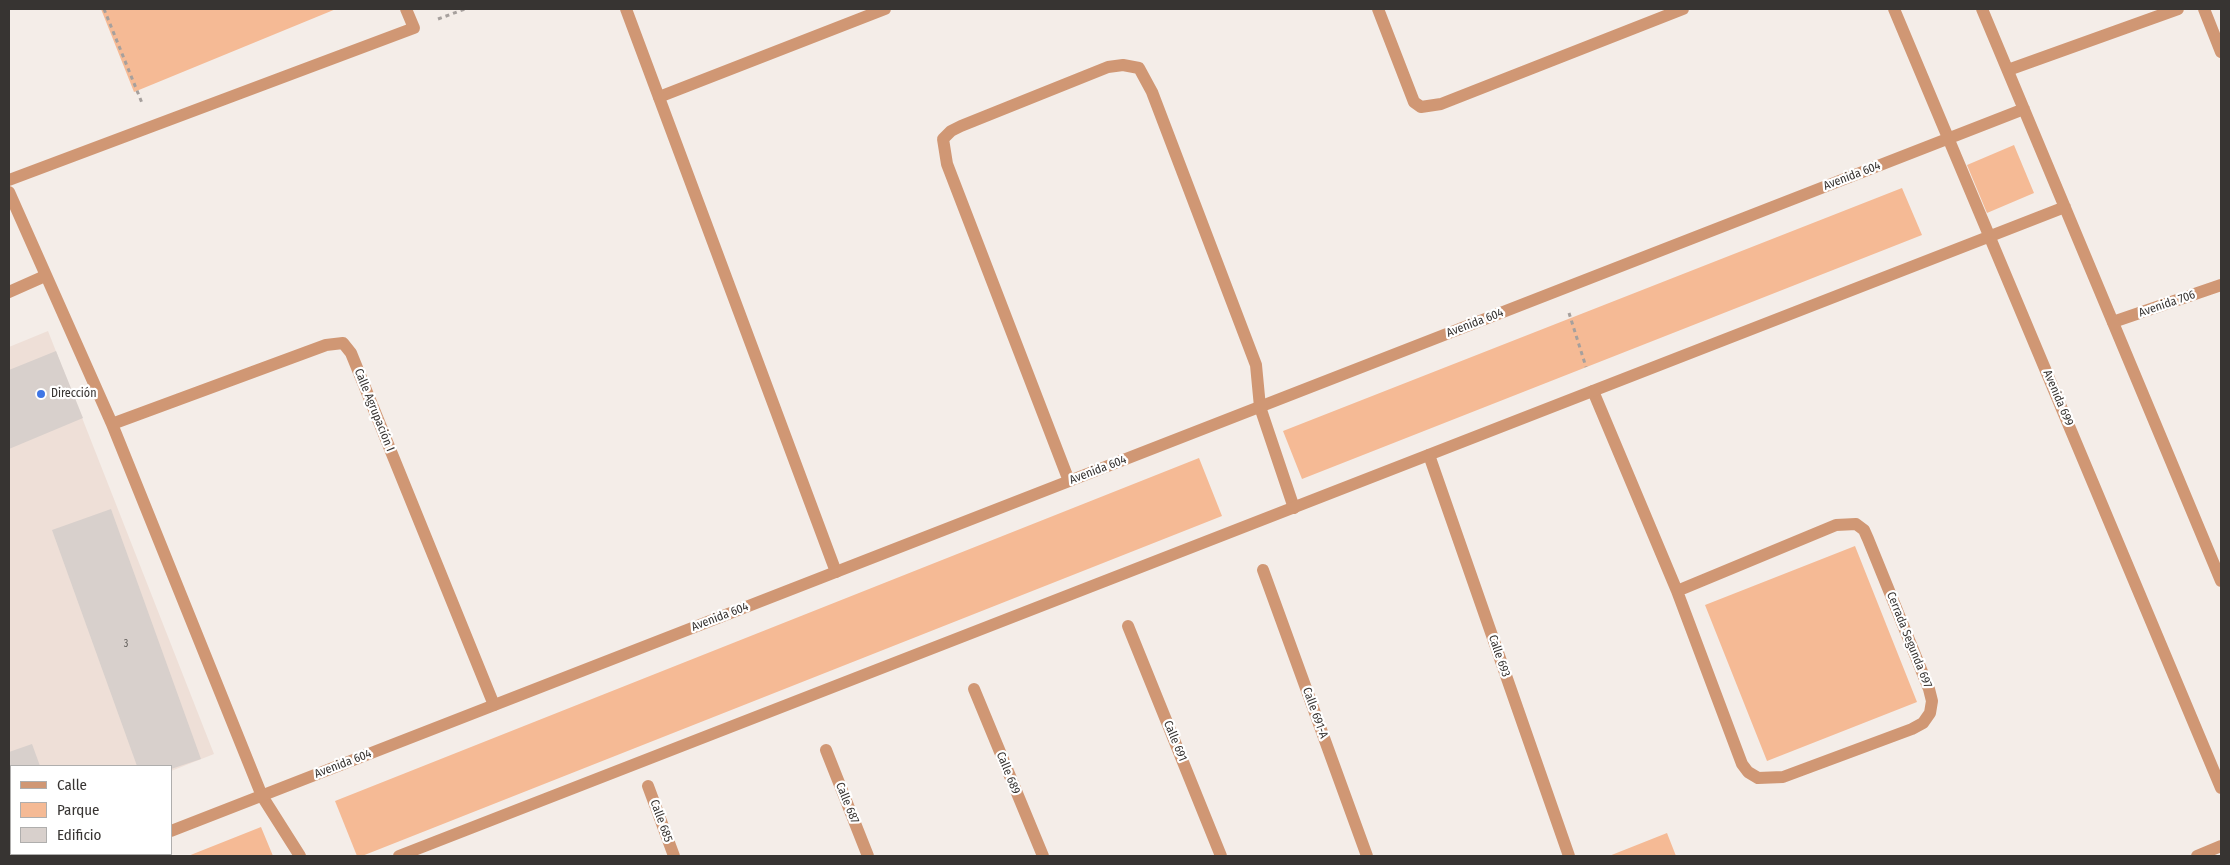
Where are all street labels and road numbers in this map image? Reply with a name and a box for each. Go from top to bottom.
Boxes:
street label: Avenida 604 [1821,159,1883,193]
street label: Avenida 706 [2137,288,2197,320]
street label: Avenida 604 [1444,306,1506,340]
street label: Calle Agrupación I [351,366,397,454]
street label: Avenida 699 [2040,368,2076,428]
street label: Avenida 604 [1067,453,1129,487]
street label: Cerrada Segunda 697 [1883,590,1935,690]
street label: Avenida 604 [689,600,751,634]
street label: Calle 693 [1485,633,1513,679]
street label: Calle 691-A [1299,685,1331,741]
street label: Calle 691 [1160,718,1190,764]
street label: Avenida 604 [312,747,374,781]
street label: Calle 689 [993,750,1023,796]
street label: Calle 687 [832,780,862,826]
street label: Calle 685 [647,798,675,844]

